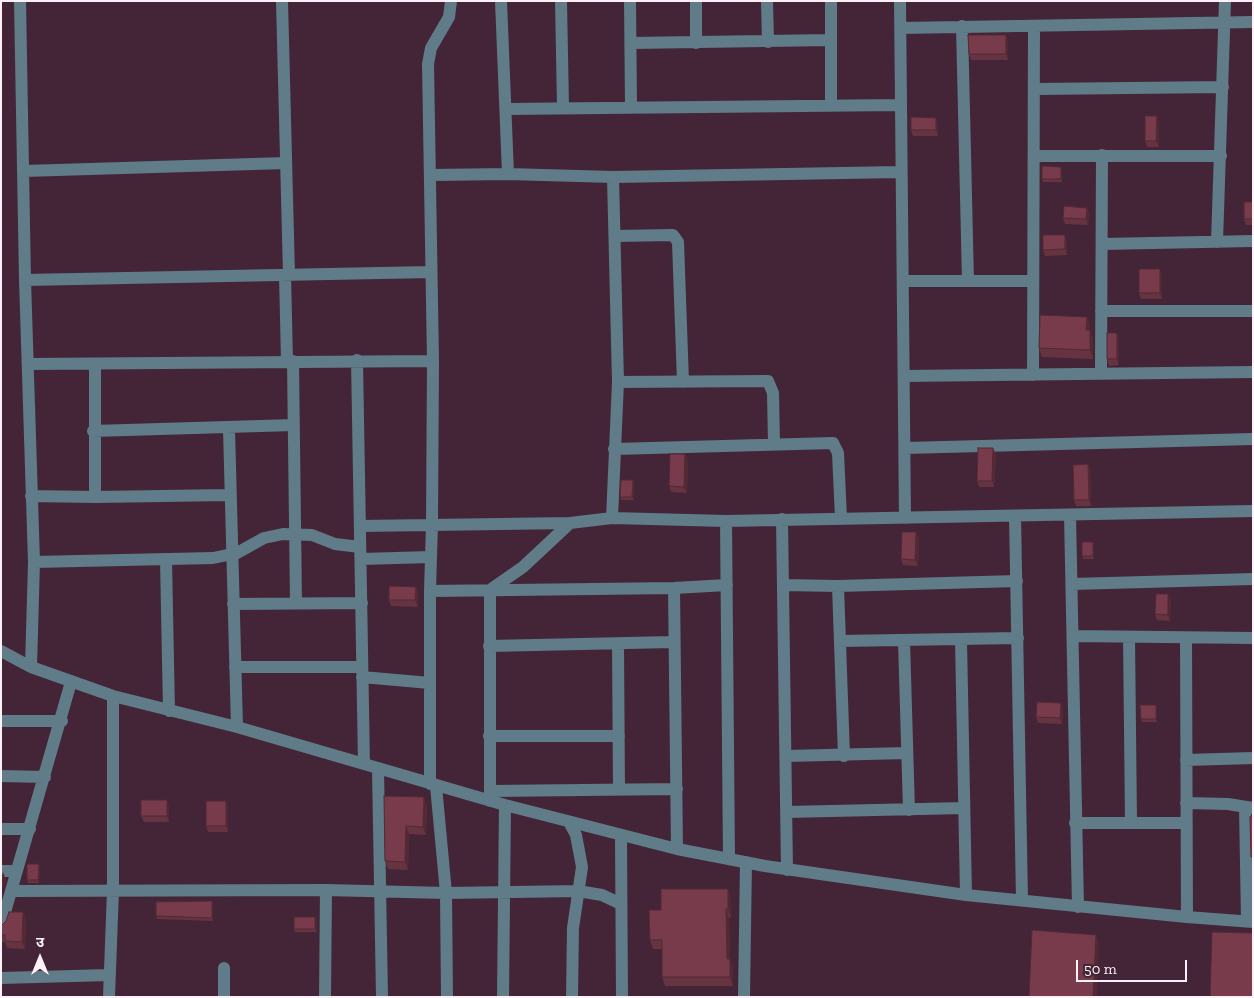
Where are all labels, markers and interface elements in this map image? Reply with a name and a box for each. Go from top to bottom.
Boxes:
north arrow [15,933,65,983]
text: उ [36,934,44,951]
scale bar [1079,950,1190,982]
text: 50 m [1084,960,1117,978]

